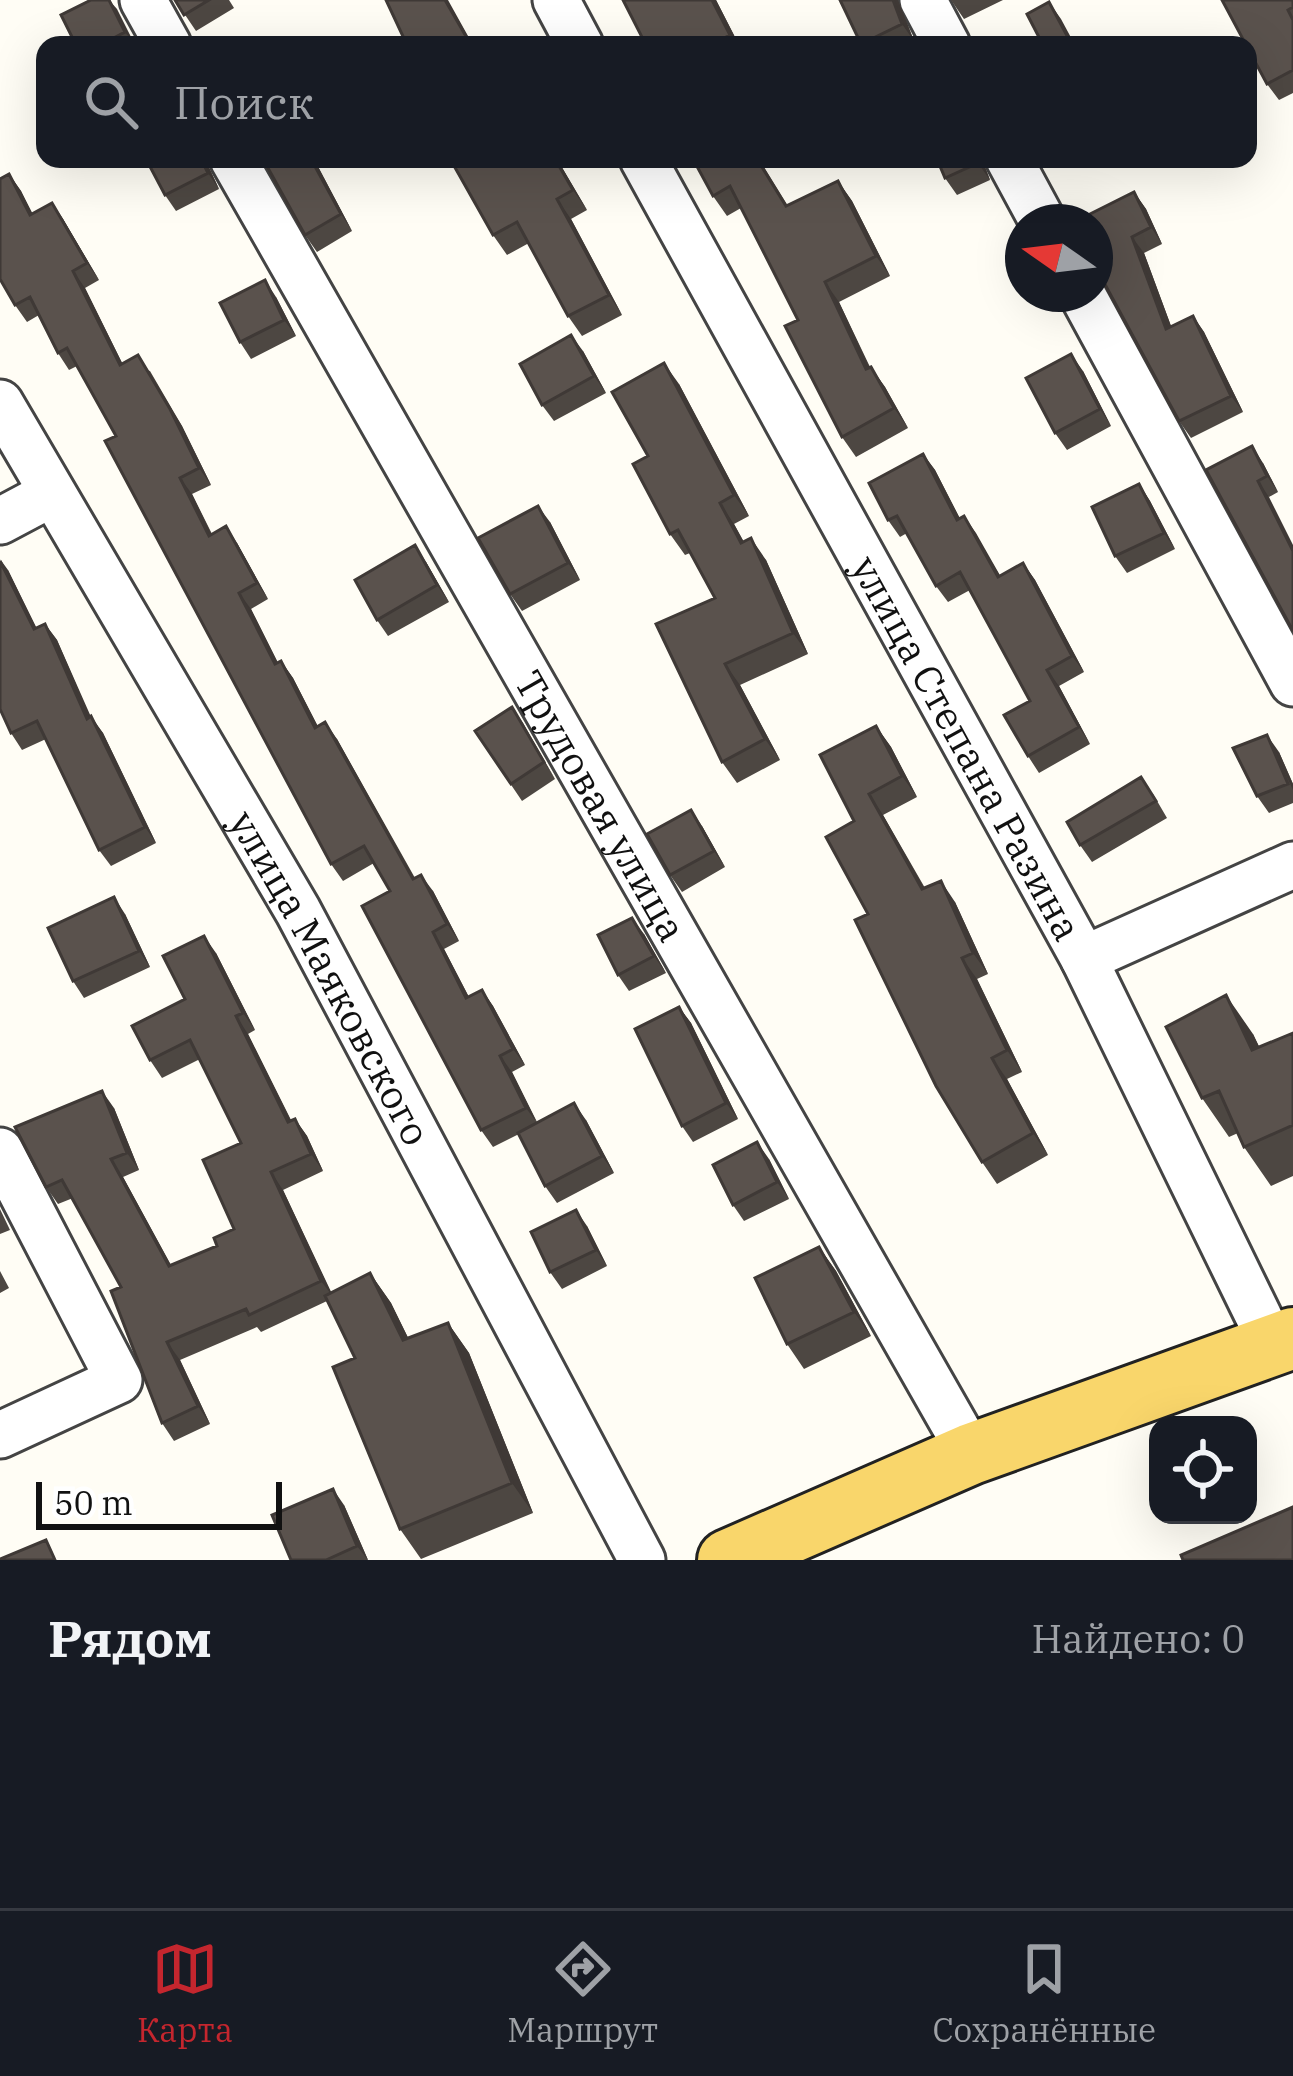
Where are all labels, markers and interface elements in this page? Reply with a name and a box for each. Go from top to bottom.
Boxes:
search box [36,36,1257,168]
icon: search [78,69,144,135]
text: Поиск [174,73,314,131]
north arrow [1005,204,1113,312]
street label: улица Степана Разина [841,546,1094,949]
street label: Трудовая улица [504,661,699,950]
street label: улица Маяковского [219,801,443,1154]
map controls [1149,1416,1257,1524]
button: locate [1149,1416,1257,1524]
scale bar [36,1476,282,1529]
text: 50 m [54,1481,133,1524]
text: Рядом [48,1605,212,1671]
text: Найдено: 0 [1032,1613,1245,1664]
tab: Карта [137,1936,233,2051]
tab: Маршрут [507,1936,658,2051]
tab: Сохранённые [932,1936,1156,2051]

